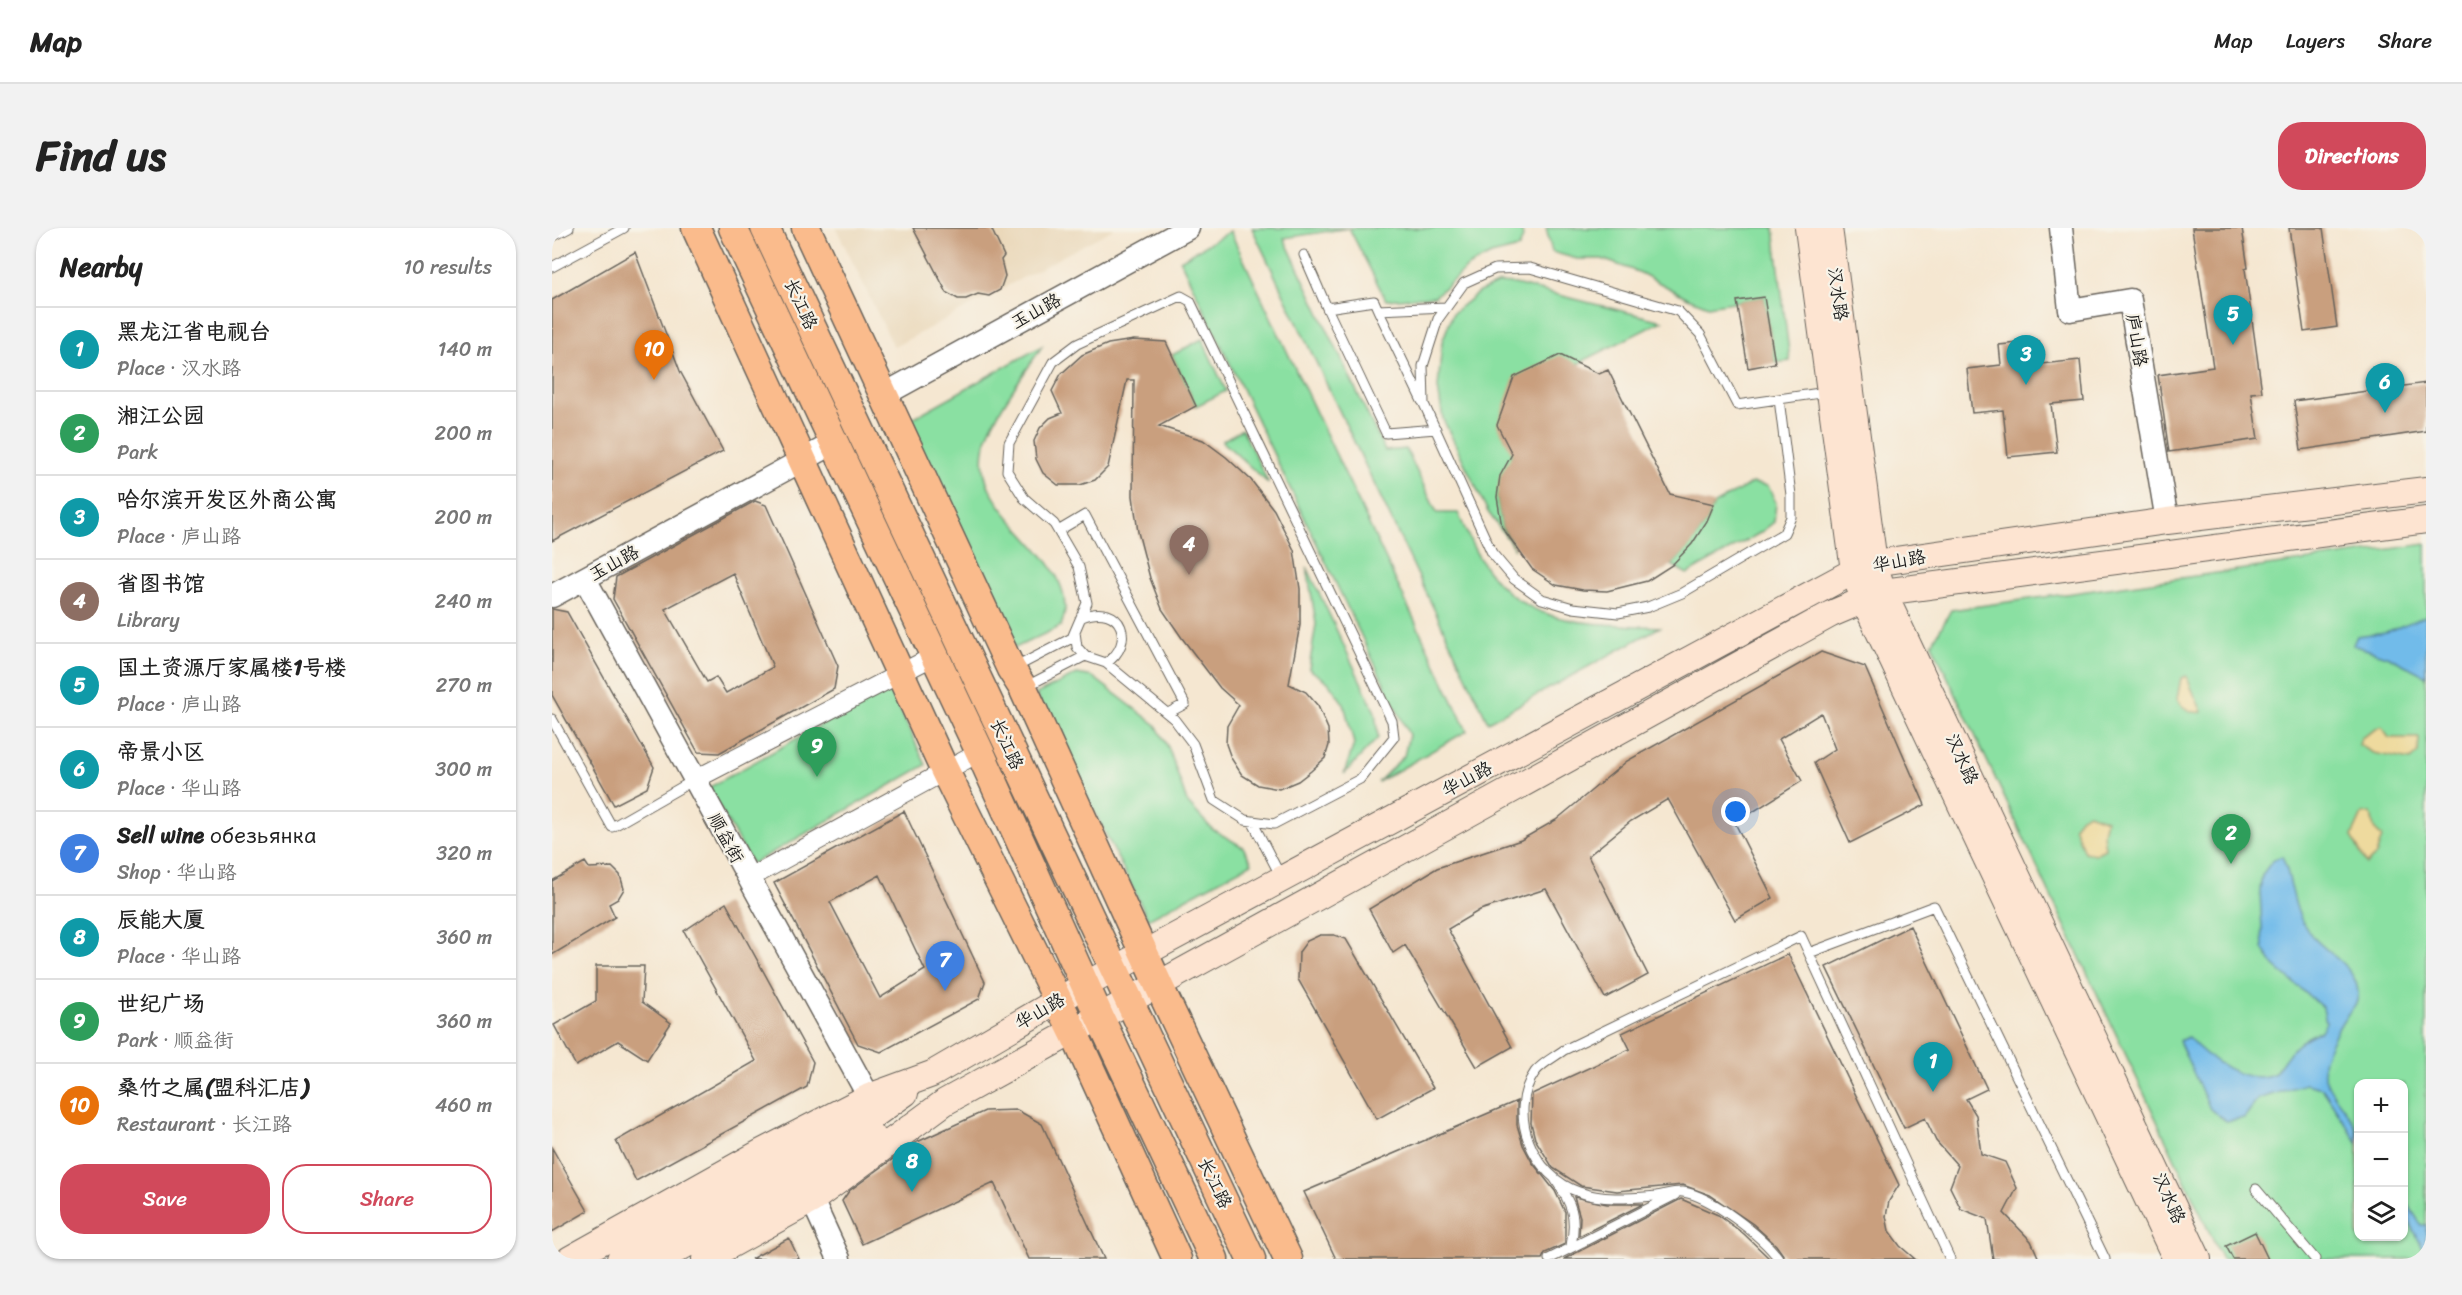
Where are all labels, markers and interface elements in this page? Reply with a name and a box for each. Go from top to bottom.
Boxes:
text: Map [30,17,82,66]
text: Map [2214,22,2253,60]
text: Layers [2286,22,2345,60]
text: Share [2378,22,2432,60]
text: Find us [36,119,166,193]
button: Directions [2278,122,2426,190]
text: Nearby [60,244,142,290]
text: 10 results [404,250,492,285]
street label: 汉水路 [1818,265,1858,323]
street label: 长江路 [775,273,827,335]
street label: 玉山路 [1005,284,1067,338]
pin: 5 [2214,296,2252,345]
street label: 庐山路 [2117,311,2157,369]
text: 黑龙江省电视台 [117,312,271,351]
pin: 10 [634,330,674,380]
text: 1 [75,332,84,367]
text: 140 m [438,332,492,367]
pin: 3 [2006,336,2046,385]
text: Place · 汉水路 [117,351,241,386]
pin: 6 [2366,364,2404,413]
text: 湘江公园 [117,396,205,435]
text: 2 [74,416,85,451]
text: 200 m [435,416,492,451]
text: Park [117,435,158,470]
text: 哈尔滨开发区外商公寓 [117,480,337,519]
text: 3 [74,500,85,535]
text: 200 m [435,500,492,535]
text: Place · 庐山路 [117,519,241,554]
pin: 4 [1170,526,1208,575]
street label: 玉山路 [583,536,645,590]
street label: 华山路 [1870,541,1928,581]
text: 省图书馆 [117,564,205,603]
text: 4 [73,584,86,619]
text: 240 m [435,584,492,619]
text: Library [117,603,180,638]
text: 国土资源厅家属楼1号楼 [117,648,346,687]
text: 5 [73,668,86,703]
text: 270 m [436,668,492,703]
text: Place · 庐山路 [117,687,241,722]
street label: 长江路 [981,713,1033,775]
pin: 9 [798,728,836,777]
street label: 汉水路 [1936,728,1988,790]
text: 帝景小区 [117,732,205,771]
text: 6 [74,752,85,787]
text: 300 m [435,752,492,787]
street label: 华山路 [1436,752,1498,806]
text: Place · 华山路 [117,771,241,806]
your location [1721,797,1750,826]
street label: 顺益街 [699,807,753,869]
pin: 2 [2212,814,2250,864]
text: Sell wine обезьянка [117,816,317,855]
text: 7 [74,836,85,871]
text: 320 m [436,836,492,871]
text: Shop · 华山路 [117,855,237,890]
text: 辰能大厦 [117,900,205,939]
text: 8 [73,920,86,955]
text: 360 m [436,920,492,955]
text: Place · 华山路 [117,939,241,974]
pin: 7 [926,942,964,991]
text: 世纪广场 [117,984,205,1023]
street label: 华山路 [1009,984,1071,1038]
text: 9 [73,1004,86,1039]
text: 360 m [436,1004,492,1039]
text: Park · 顺益街 [117,1023,234,1058]
pin: 1 [1914,1042,1952,1092]
text: 桑竹之属(盟科汇店) [117,1068,309,1107]
map controls [2354,1079,2408,1241]
button: + [2354,1079,2408,1133]
text: 10 [69,1088,90,1123]
text: 460 m [435,1088,492,1123]
text: Restaurant · 长江路 [117,1107,292,1142]
button: − [2354,1133,2408,1187]
pin: 8 [892,1142,932,1192]
street label: 长江路 [1189,1152,1241,1214]
button: Save [60,1164,270,1234]
button: Share [282,1164,492,1234]
street label: 汉水路 [2143,1167,2195,1229]
button: layers [2354,1187,2408,1241]

